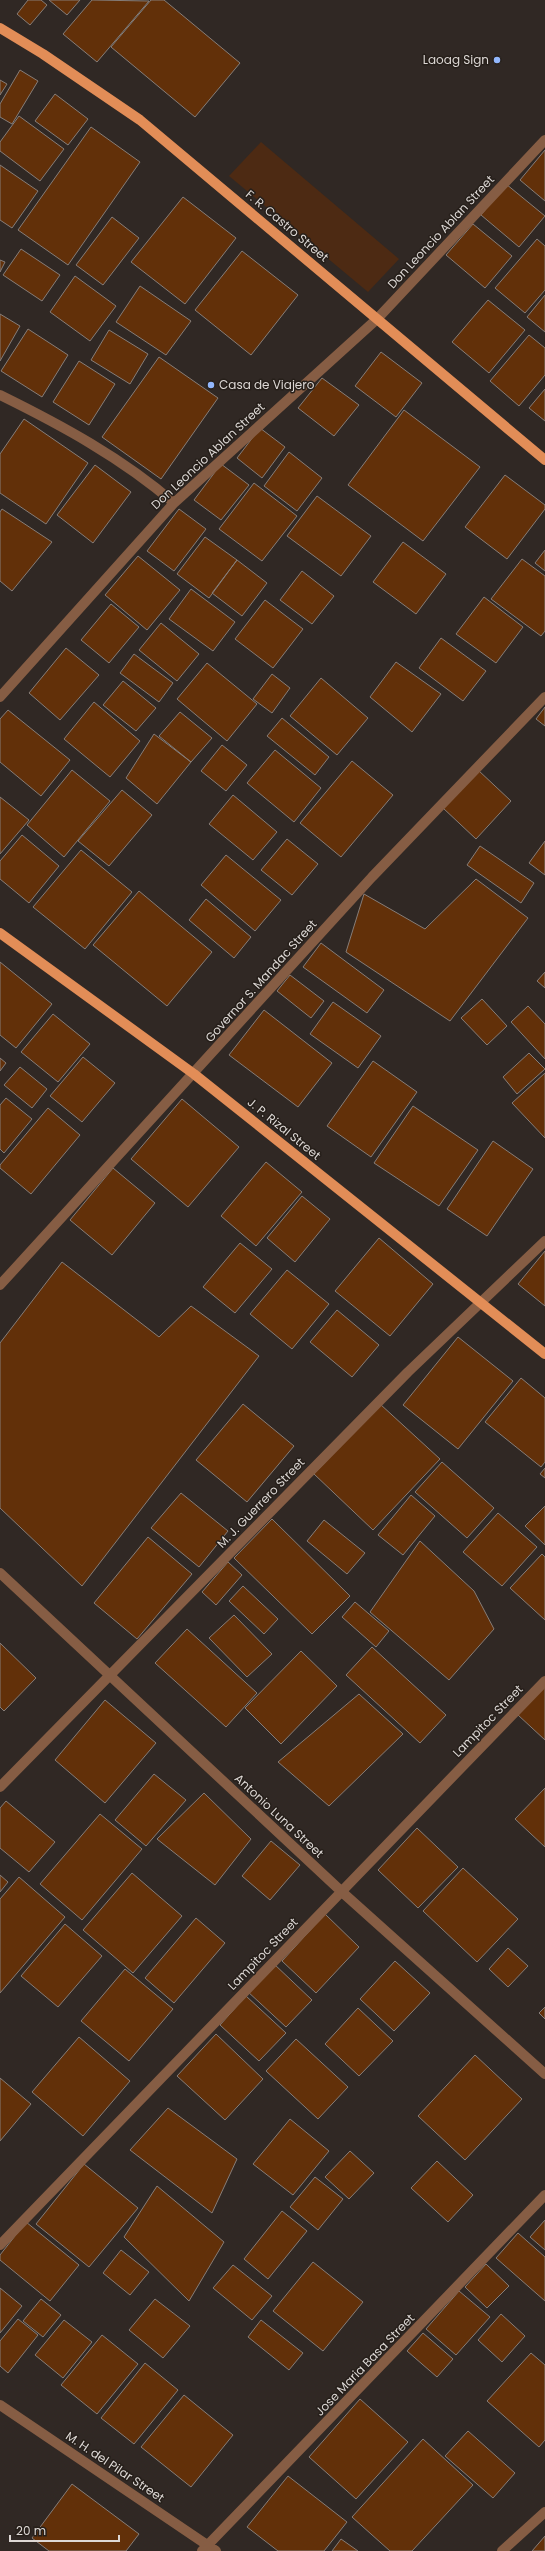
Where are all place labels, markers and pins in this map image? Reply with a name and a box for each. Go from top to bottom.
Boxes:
place label: Laoag Sign [423,51,489,68]
marker: Laoag Sign [492,55,502,65]
place label: Casa de Viajero [219,376,315,393]
marker: Casa de Viajero [206,380,216,390]

